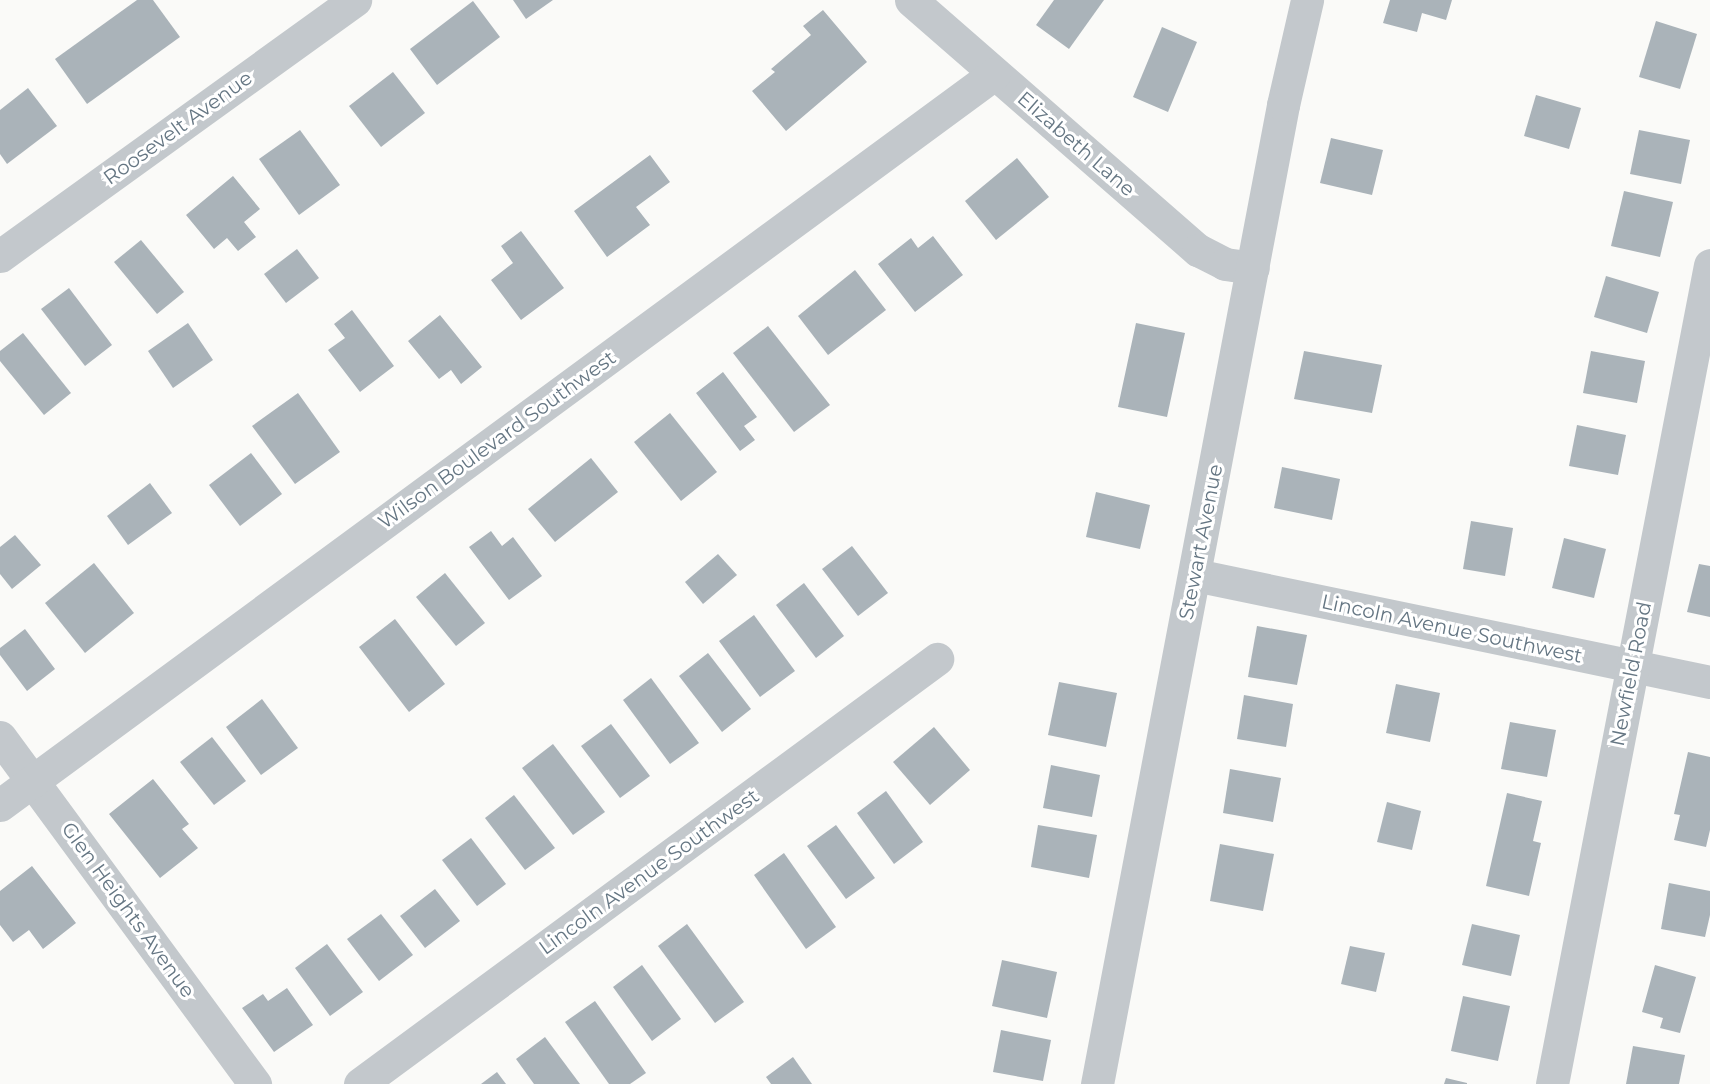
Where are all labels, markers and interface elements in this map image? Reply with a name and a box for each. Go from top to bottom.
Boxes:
street label: Roosevelt Avenue [99,66,257,190]
street label: Elizabeth Lane [1012,86,1140,202]
street label: Wilson Boulevard Southwest [374,346,620,534]
street label: Stewart Avenue [1174,462,1228,622]
street label: Lincoln Avenue Southwest [1319,590,1585,668]
street label: Newfield Road [1605,600,1657,748]
street label: Lincoln Avenue Southwest [534,784,764,960]
street label: Glen Heights Avenue [56,818,200,1002]

